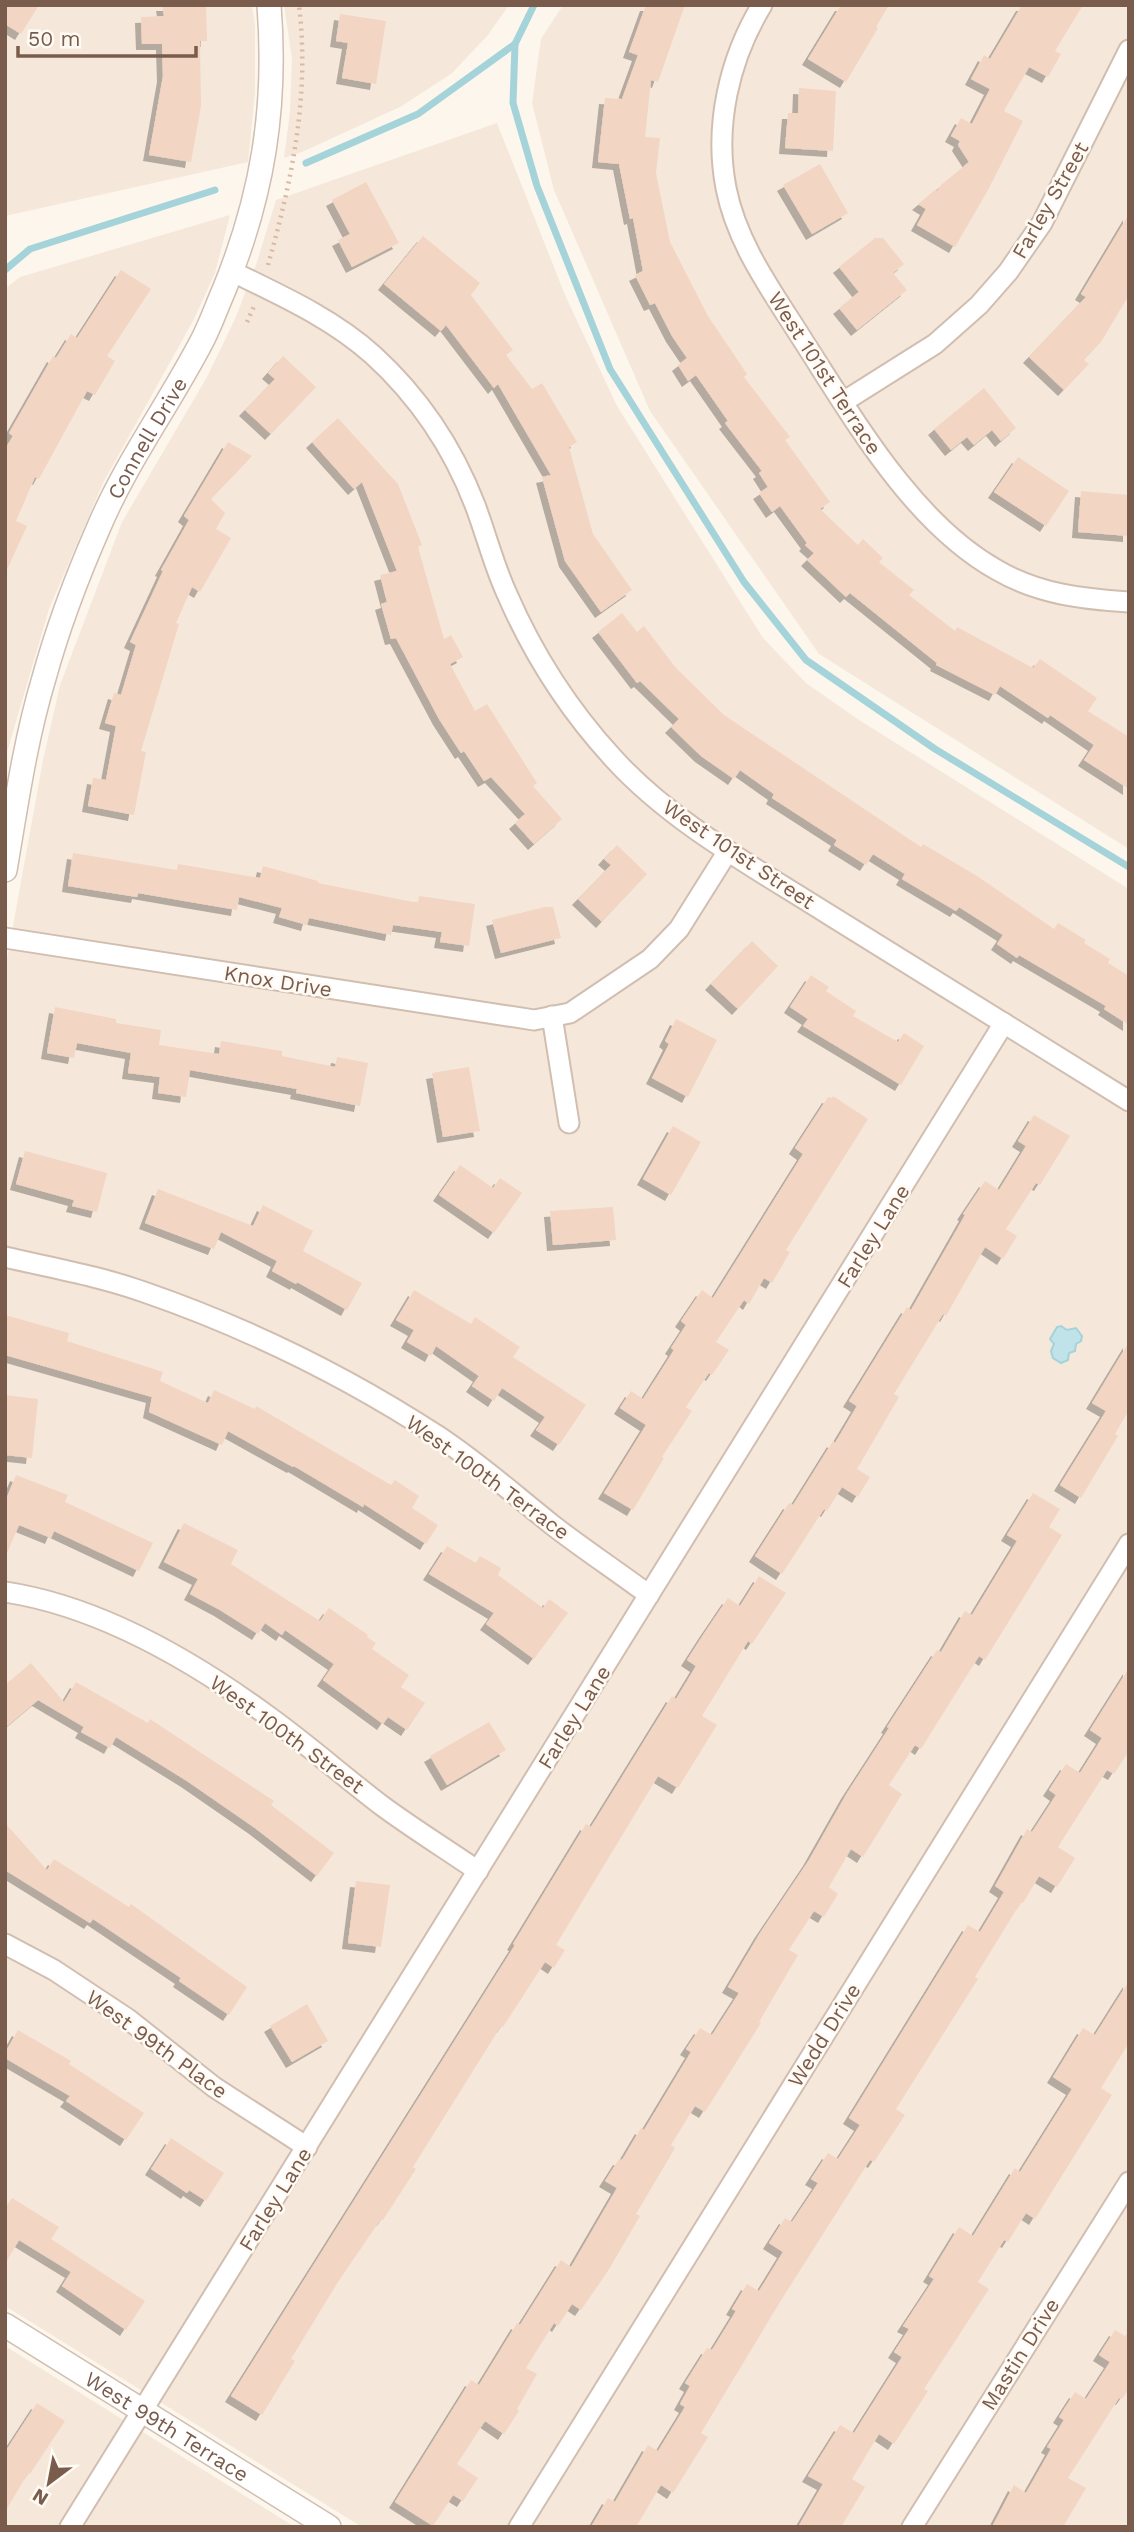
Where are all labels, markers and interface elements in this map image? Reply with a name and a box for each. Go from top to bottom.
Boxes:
scale bar [18,14,196,58]
text: 50 m [28,26,80,51]
street label: Farley Street [1006,137,1094,263]
street label: West 101st Terrace [763,287,887,459]
street label: Connell Drive [101,373,192,503]
street label: West 101st Street [658,794,820,914]
street label: Knox Drive [222,960,334,1002]
street label: Farley Lane [831,1180,915,1292]
street label: West 100th Terrace [401,1409,575,1545]
street label: Farley Lane [532,1661,616,1773]
street label: West 100th Street [205,1670,369,1799]
street label: Wedd Drive [782,1979,866,2091]
street label: West 99th Place [81,1984,233,2104]
street label: Farley Lane [233,2143,317,2255]
street label: Mastin Drive [976,2293,1064,2415]
street label: West 99th Terrace [81,2366,254,2486]
north arrow [14,2448,84,2518]
text: N [28,2484,52,2510]

